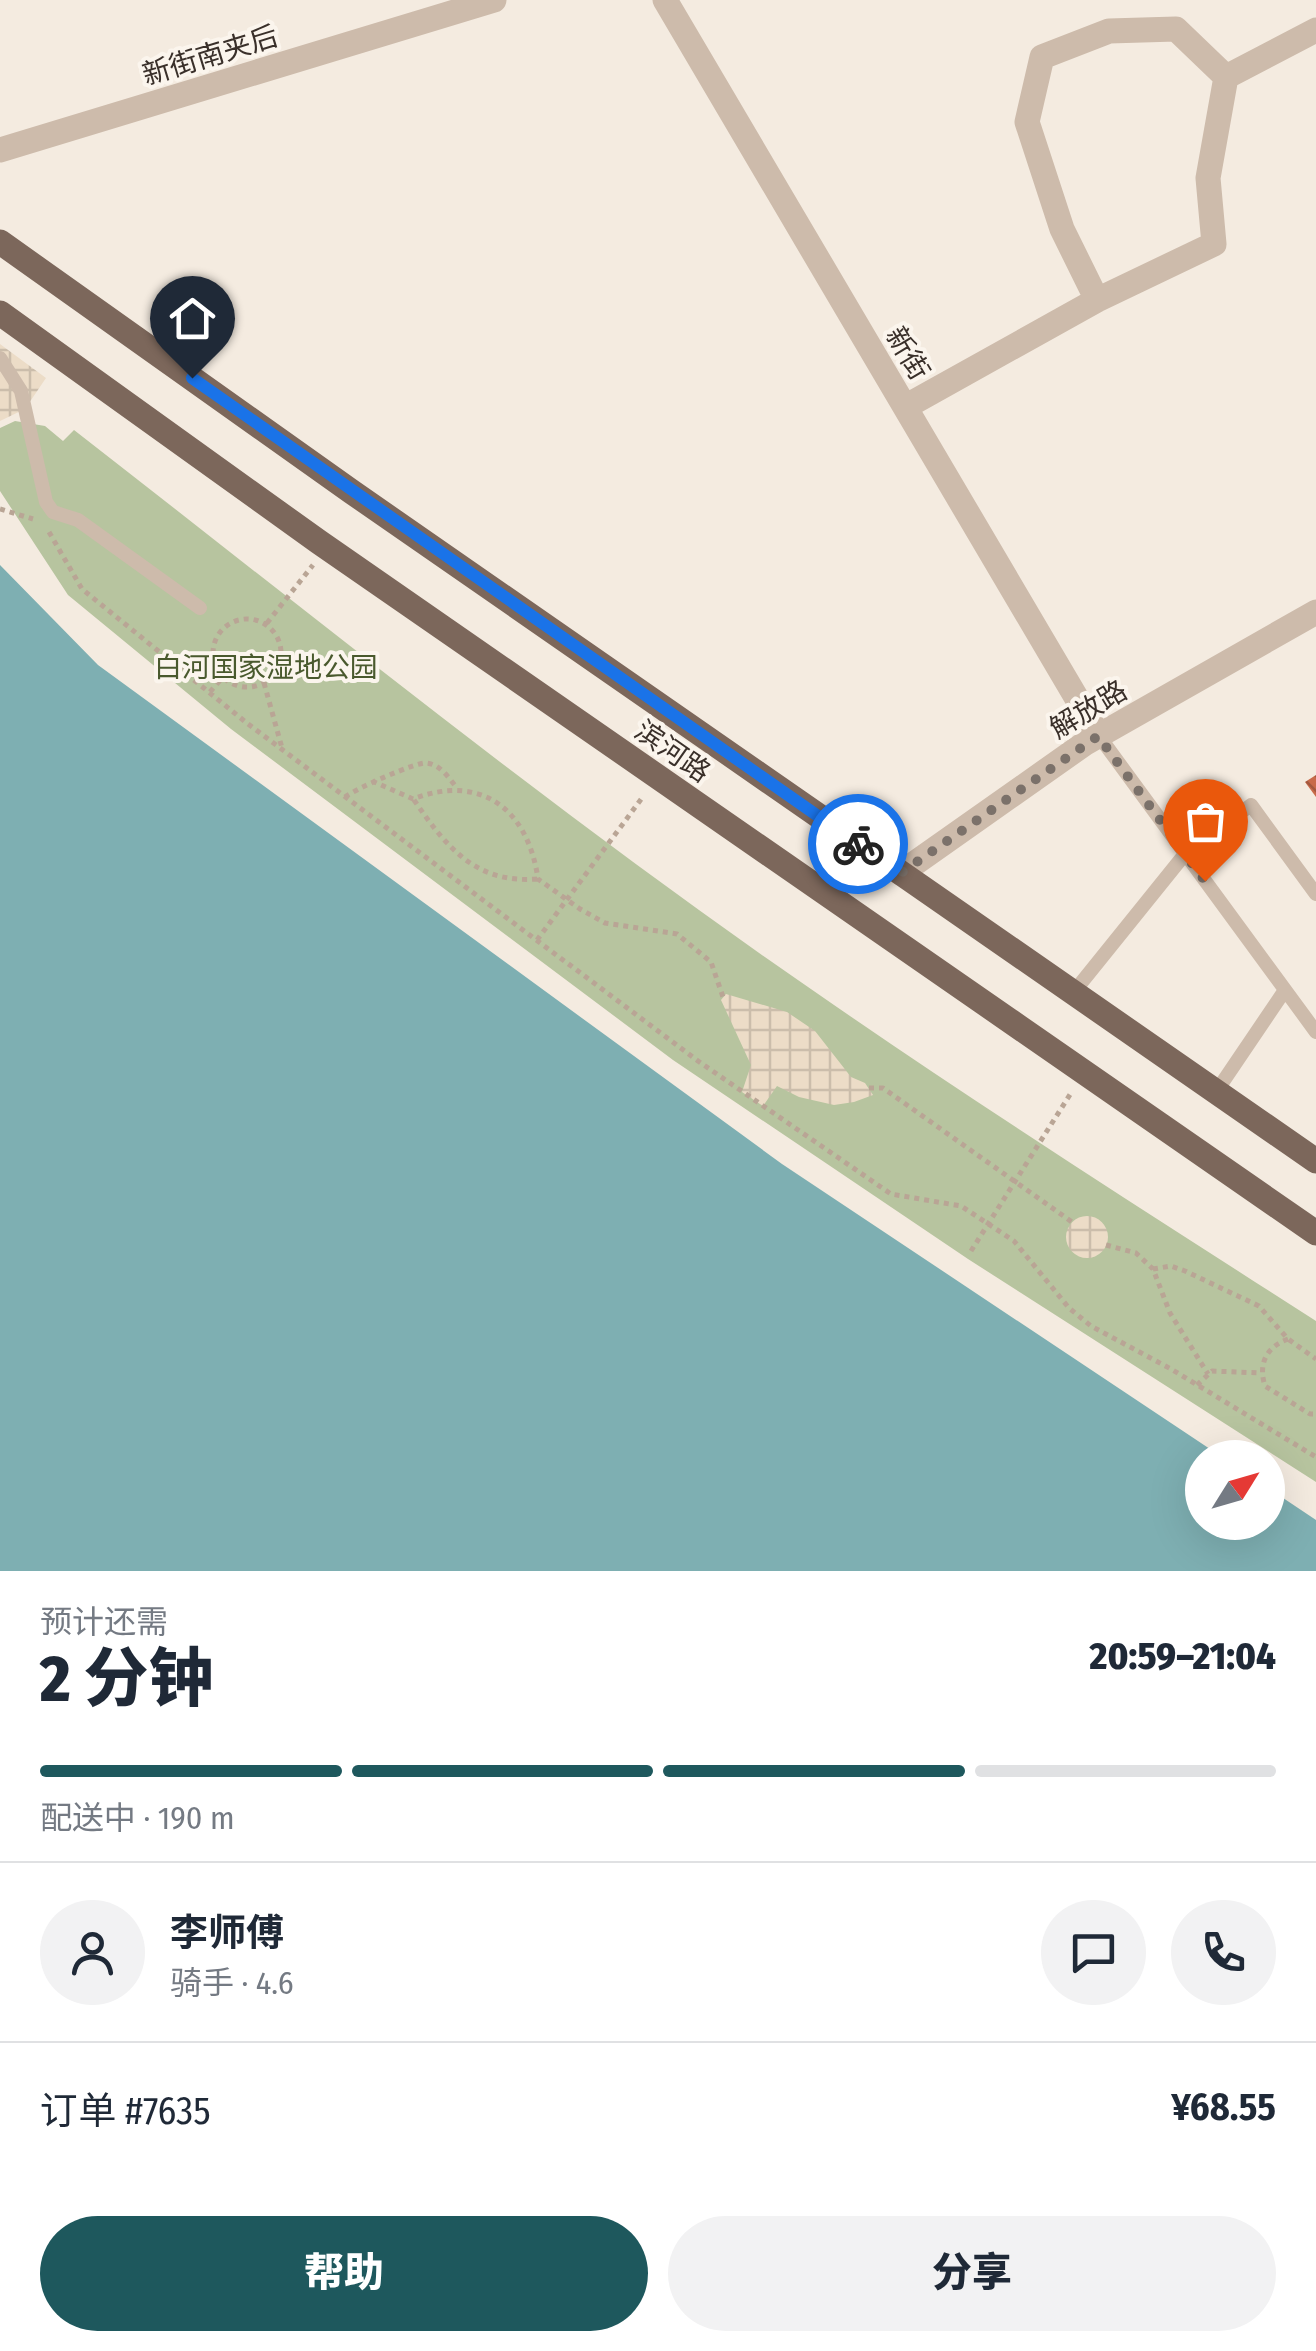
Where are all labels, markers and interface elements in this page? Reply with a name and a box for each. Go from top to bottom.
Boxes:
street label: 新街南夹后 [138,19,282,92]
pin [150,276,235,379]
icon: home [165,291,220,346]
street label: 新街 [879,321,936,386]
park label: 白河国家湿地公园 [154,651,378,684]
street label: 解放路 [1044,674,1133,745]
street label: 滨河路 [629,714,717,789]
pin [1163,779,1248,882]
courier [808,794,908,894]
icon: bag [1178,794,1233,849]
icon: bike [831,817,886,872]
north arrow [1185,1440,1285,1540]
map controls [1185,1440,1285,1540]
text: 预计还需 [40,1603,168,1641]
text: 20:59–21:04 [1090,1633,1276,1679]
text: 2 分钟 [40,1640,214,1718]
text: 配送中 · 190 m [40,1799,235,1837]
button: person [40,1900,145,2005]
button: chat [1041,1900,1146,2005]
button: phone [1171,1900,1276,2005]
text: 李师傅 [170,1910,284,1956]
text: 骑手 · 4.6 [170,1964,294,2002]
text: ¥68.55 [1171,2084,1276,2130]
text: 订单 #7635 [40,2088,211,2134]
button: 帮助 [40,2216,648,2331]
button: 分享 [668,2216,1276,2331]

